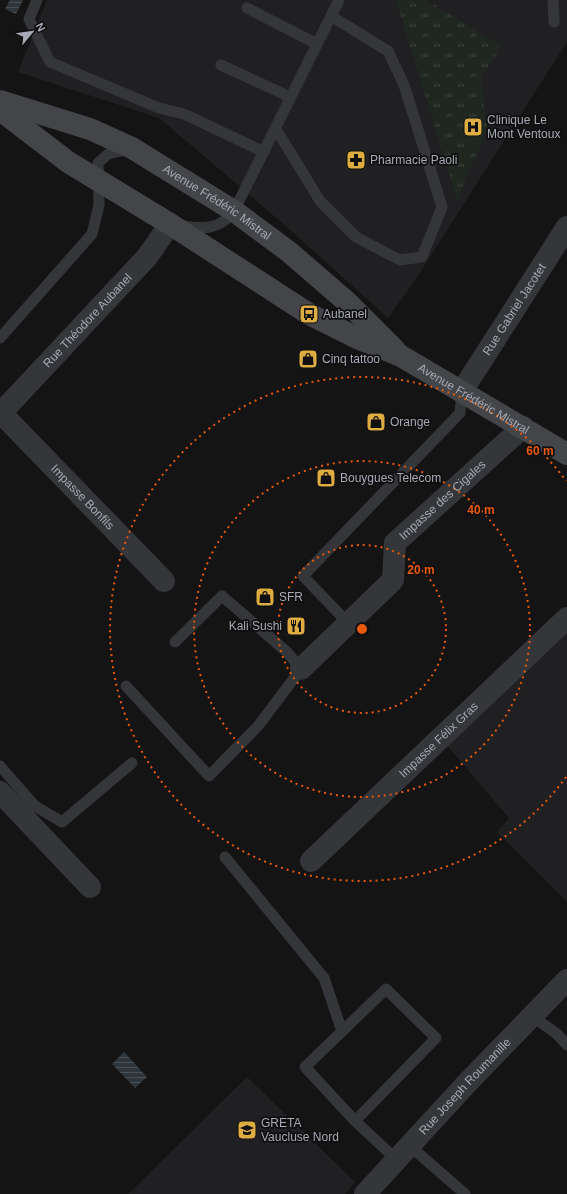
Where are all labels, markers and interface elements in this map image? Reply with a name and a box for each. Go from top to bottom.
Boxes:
north arrow [12,12,52,52]
text: N [34,21,48,34]
place label: Clinique Le Mont Ventoux [487,113,560,141]
hospital icon: Clinique Le Mont Ventoux [462,116,484,138]
pharmacy icon: Pharmacie Paoli [345,149,367,171]
place label: Pharmacie Paoli [370,153,457,167]
street label: Avenue Frédéric Mistral [160,162,274,243]
street label: Rue Gabriel Jacotet [480,260,549,358]
street label: Rue Théodore Aubanel [40,271,135,370]
bus stop icon: Aubanel [298,303,320,325]
place label: Aubanel [323,307,367,321]
shop icon: Cinq tattoo [297,348,319,370]
place label: Cinq tattoo [322,352,380,366]
street label: Avenue Frédéric Mistral [415,361,532,437]
shop icon: Orange [365,411,387,433]
place label: Orange [390,415,430,429]
text: 60 m [526,444,554,458]
street label: Impasse des Cigales [396,457,488,543]
street label: Impasse Bonfils [48,462,117,532]
shop icon: Bouygues Telecom [315,467,337,489]
place label: Bouygues Telecom [340,471,441,485]
text: 40 m [467,503,495,517]
text: 20 m [407,563,435,577]
shop icon: SFR [254,586,276,608]
place label: SFR [279,590,303,604]
restaurant icon: Kali Sushi [285,615,307,637]
place label: Kali Sushi [229,619,282,633]
centre of rings [355,622,369,636]
street label: Impasse Félix Gras [396,699,481,781]
street label: Rue Joseph Roumanille [416,1035,514,1138]
place label: GRETA Vaucluse Nord [261,1116,339,1144]
school or university icon: GRETA Vaucluse Nord [236,1119,258,1141]

